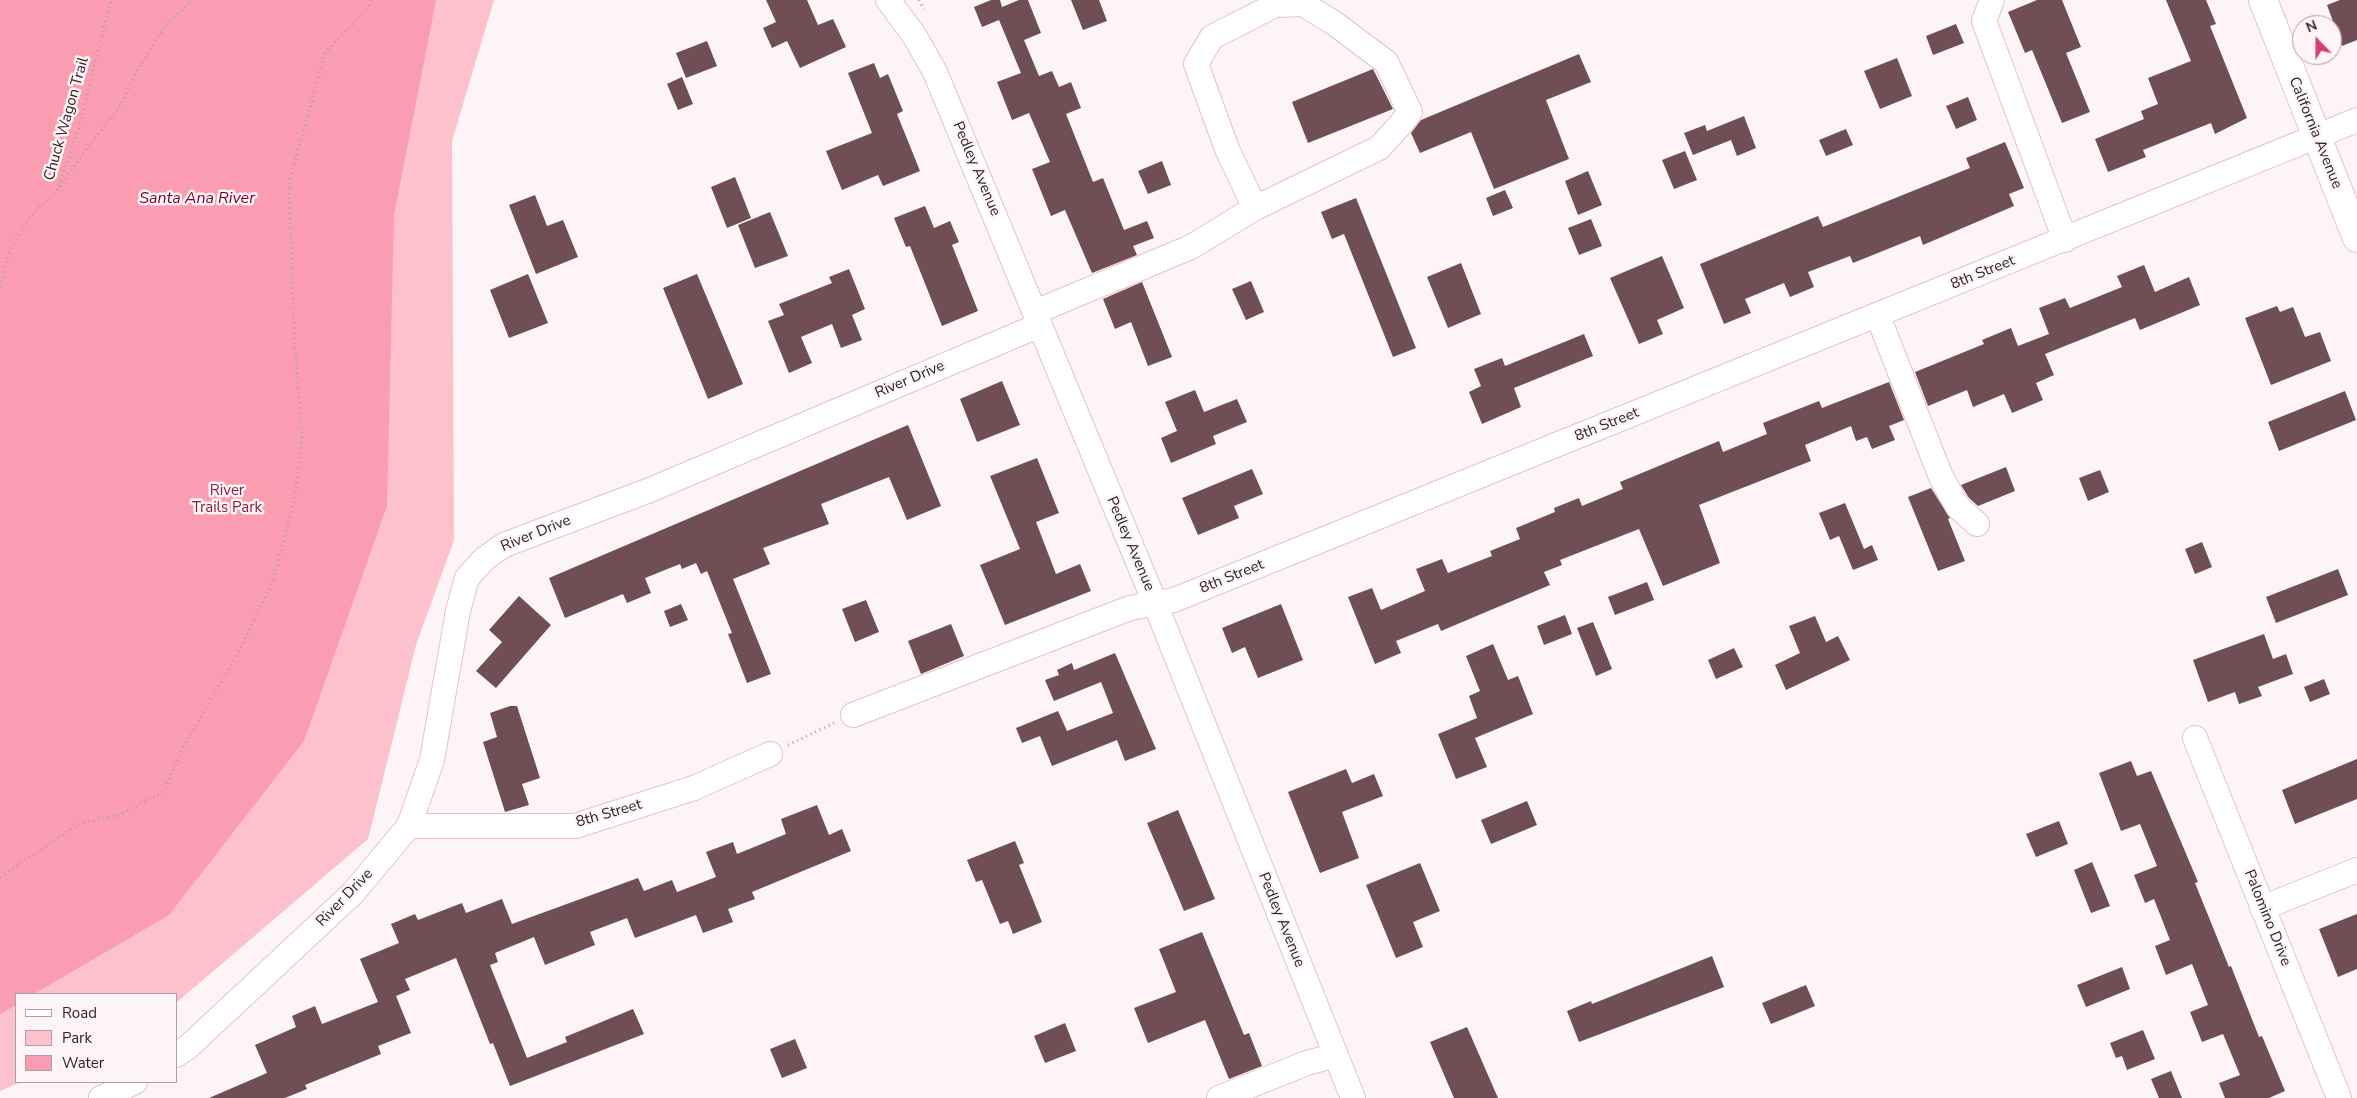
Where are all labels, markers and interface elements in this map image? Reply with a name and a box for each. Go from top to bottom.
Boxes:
north arrow [2292,15,2342,65]
text: N [2303,16,2320,37]
street label: Chuck Wagon Trail [41,55,93,183]
street label: California Avenue [2284,74,2346,192]
street label: Pedley Avenue [948,119,1004,219]
water label: Santa Ana River [139,189,255,209]
street label: 8th Street [1948,252,2018,294]
street label: River Drive [872,357,948,403]
street label: 8th Street [1572,404,1642,446]
park label: River Trails Park [192,482,262,517]
street label: Pedley Avenue [1102,494,1158,594]
street label: River Drive [498,512,574,556]
street label: 8th Street [1197,556,1267,598]
street label: 8th Street [574,796,644,832]
street label: River Drive [313,865,377,931]
street label: Palomino Drive [2239,867,2295,969]
street label: Pedley Avenue [1254,870,1308,970]
legend [15,993,178,1083]
text: Road [62,1003,97,1023]
text: Park [62,1028,92,1048]
text: Water [62,1053,104,1073]

